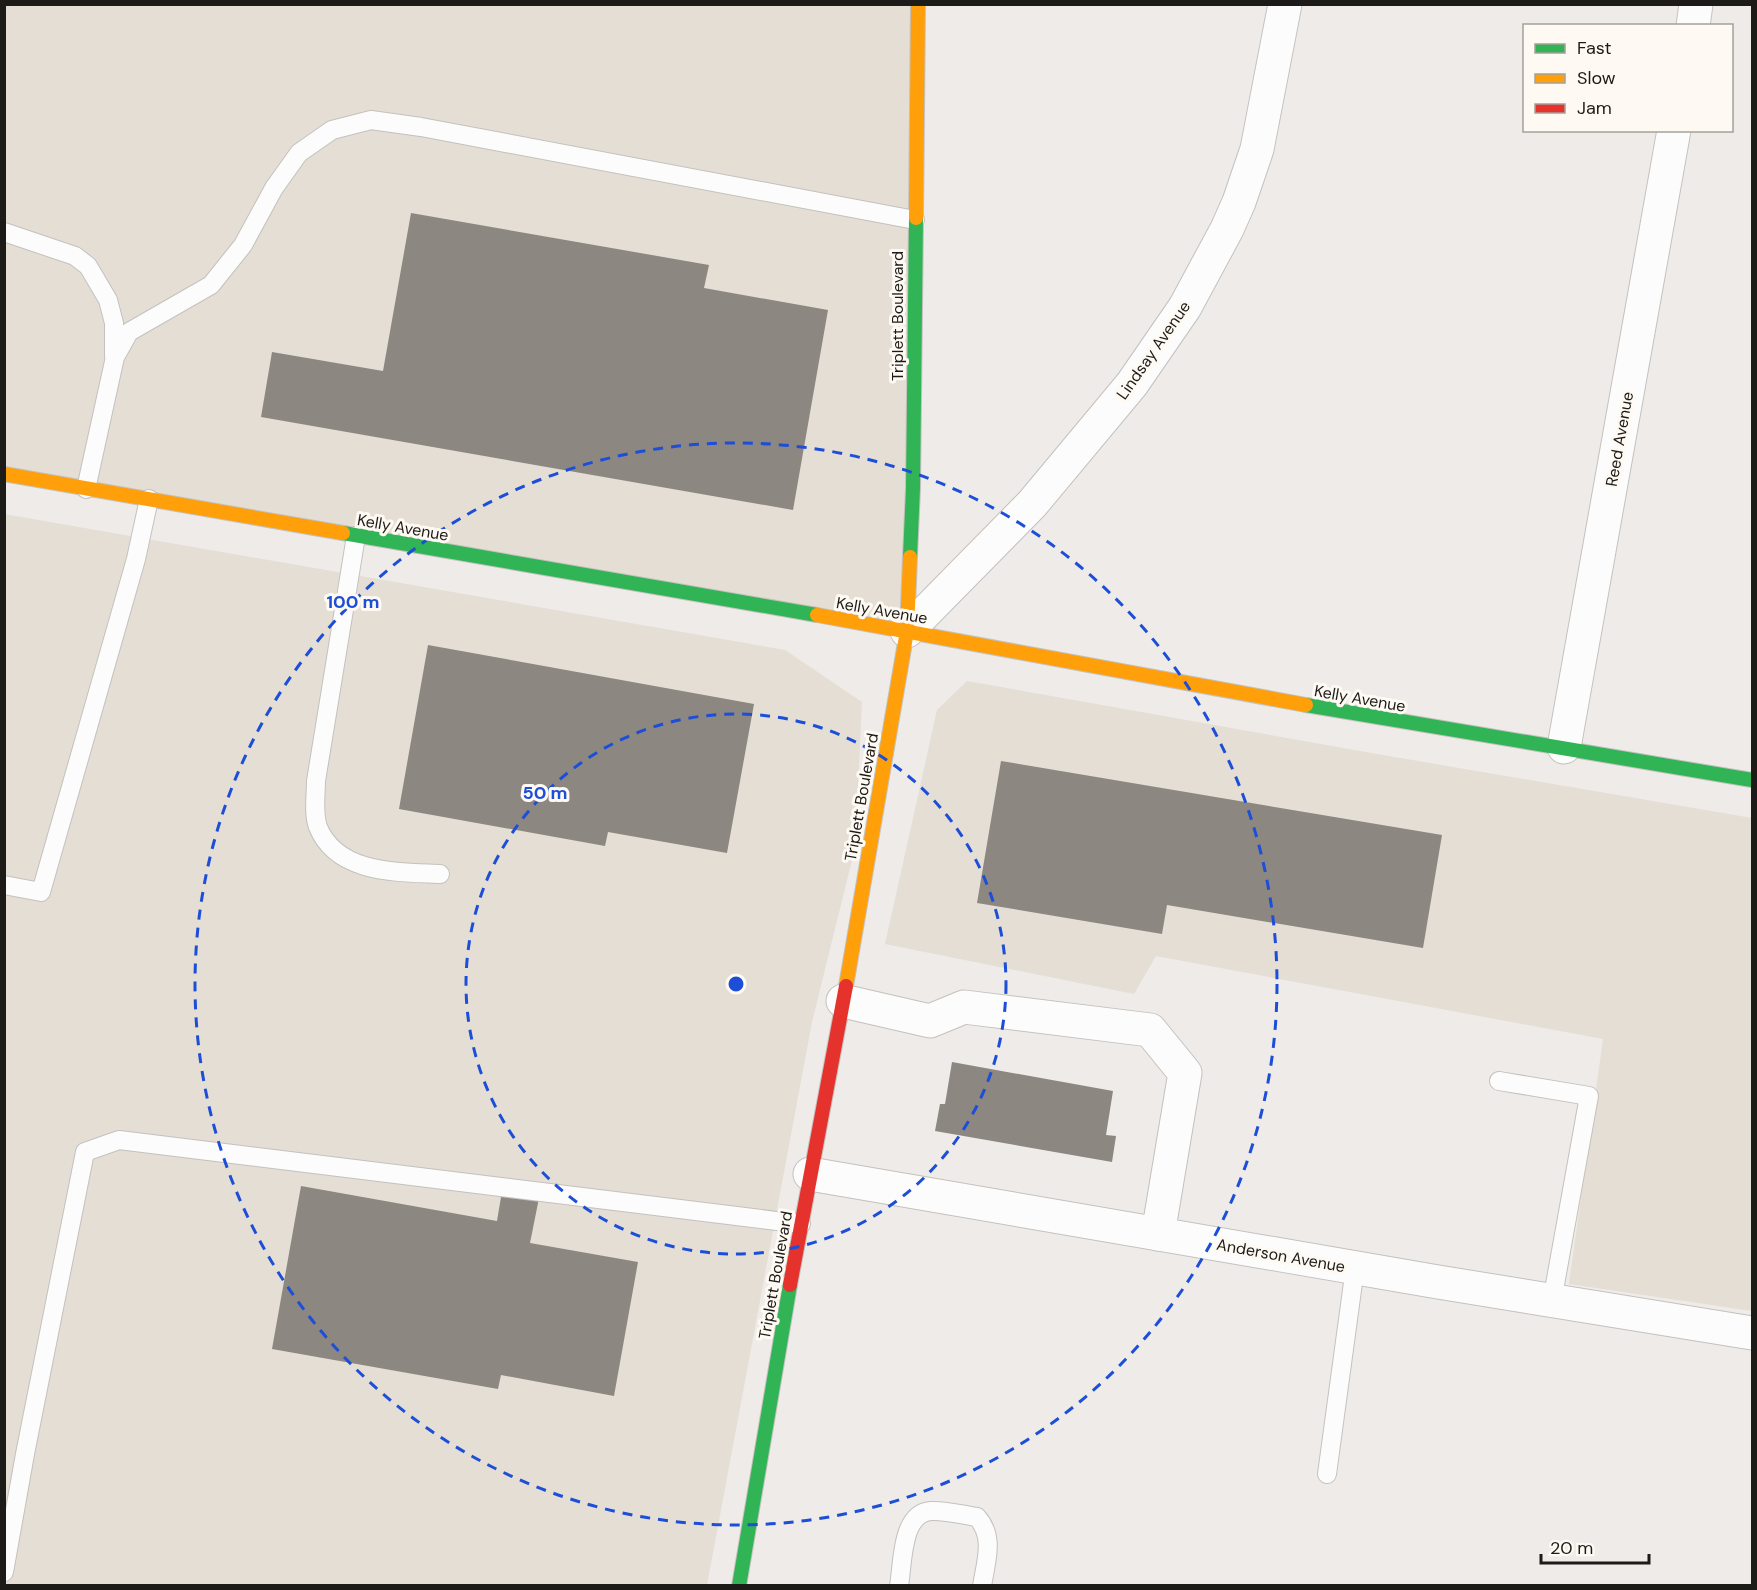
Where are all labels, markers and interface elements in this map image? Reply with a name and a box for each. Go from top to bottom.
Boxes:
legend [1523,24,1733,132]
text: Fast [1577,36,1612,60]
text: Slow [1577,66,1616,90]
text: Jam [1577,96,1612,120]
street label: Triplett Boulevard [887,251,908,381]
street label: Lindsay Avenue [1112,297,1195,404]
street label: Reed Avenue [1601,390,1638,488]
street label: Kelly Avenue [356,509,450,546]
text: 100 m [326,590,380,614]
street label: Kelly Avenue [835,592,929,629]
street label: Kelly Avenue [1313,680,1407,717]
street label: Triplett Boulevard [840,731,883,863]
text: 50 m [522,781,568,805]
centre of rings [726,974,746,994]
street label: Triplett Boulevard [754,1209,797,1341]
street label: Anderson Avenue [1215,1234,1347,1277]
scale bar [1541,1527,1649,1565]
text: 20 m [1550,1536,1593,1560]

